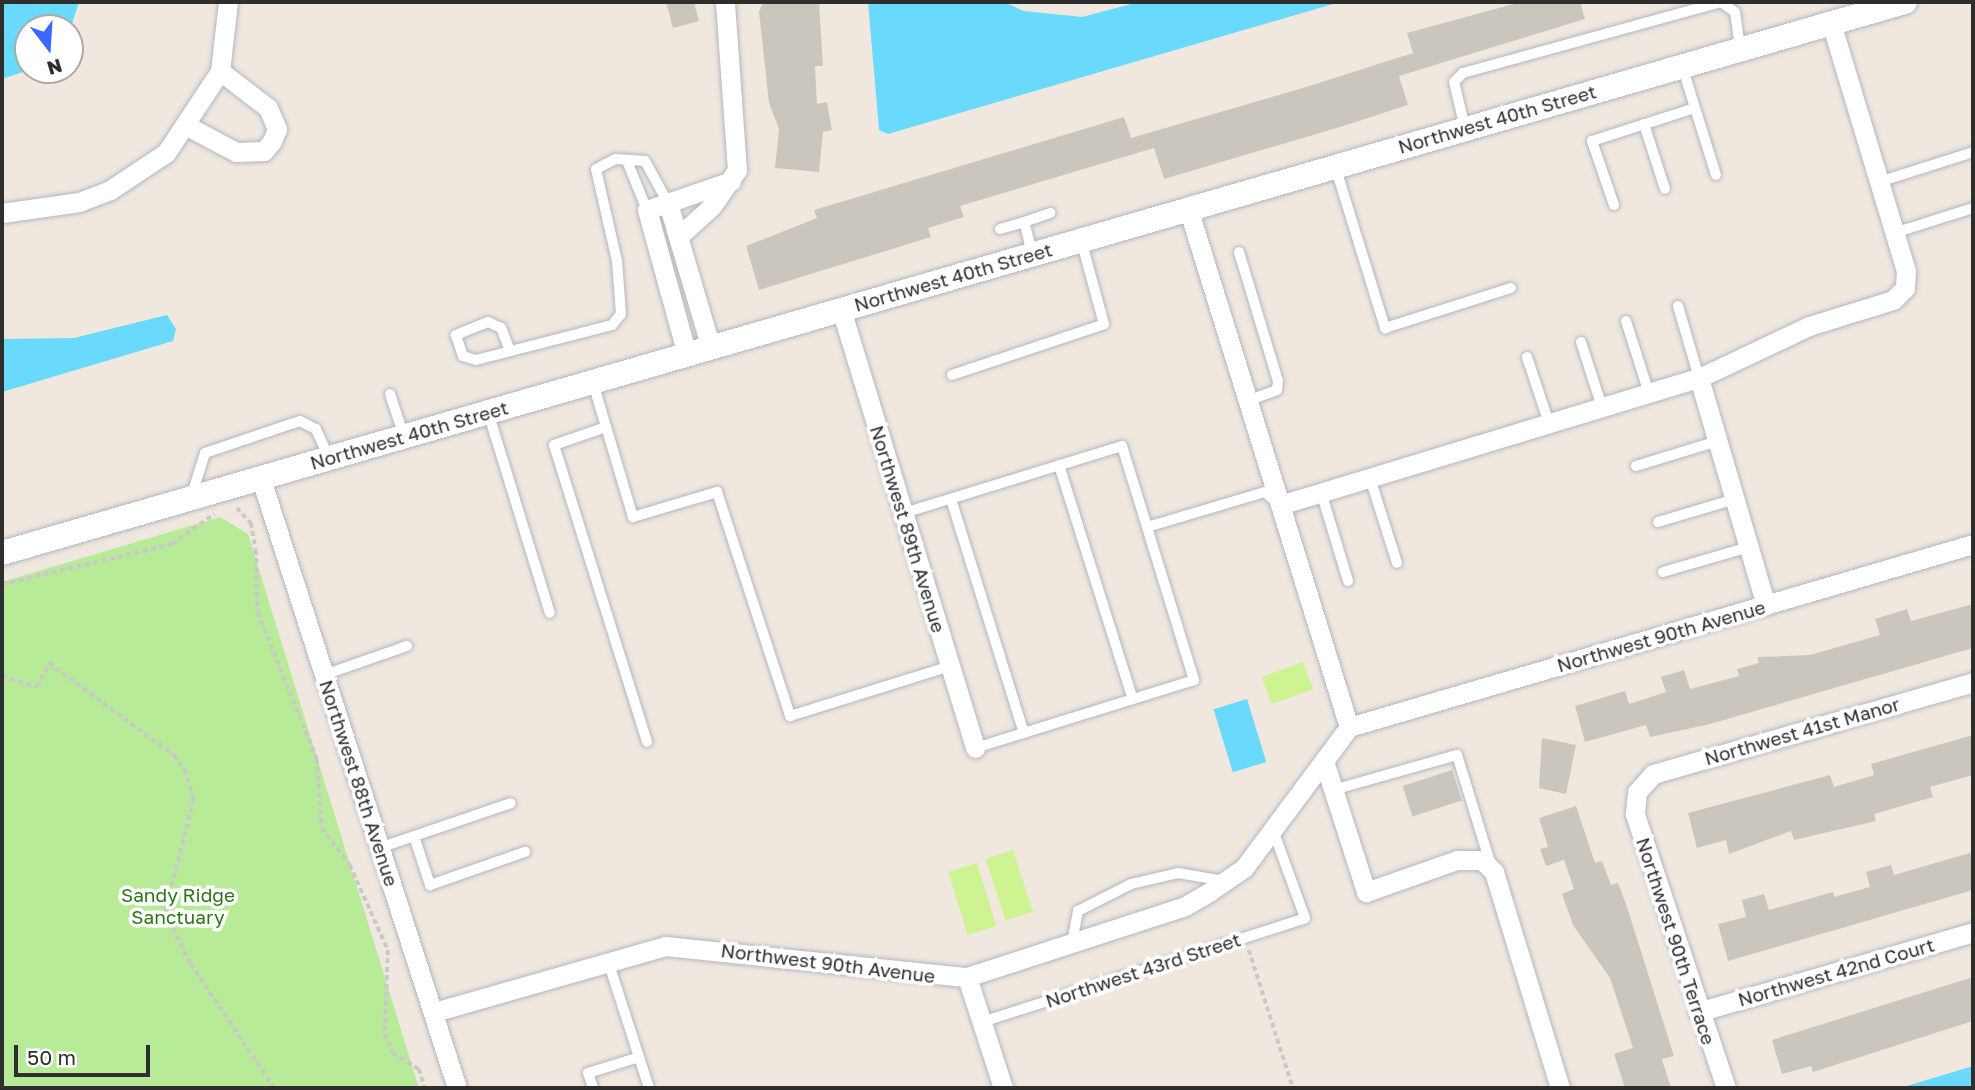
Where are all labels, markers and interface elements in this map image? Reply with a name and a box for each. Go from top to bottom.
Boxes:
north arrow [14,14,84,84]
text: N [44,55,65,81]
street label: Northwest 40th Street [1395,80,1599,158]
street label: Northwest 40th Street [851,238,1055,316]
street label: Northwest 40th Street [307,396,511,474]
street label: Northwest 89th Avenue [866,423,950,635]
street label: Northwest 90th Avenue [1554,595,1768,677]
street label: Northwest 88th Avenue [315,677,403,889]
street label: Northwest 41st Manor [1702,692,1902,770]
street label: Northwest 90th Terrace [1632,835,1720,1047]
park label: Sandy Ridge Sanctuary [121,884,235,928]
street label: Northwest 43rd Street [1042,928,1244,1012]
street label: Northwest 42nd Court [1735,933,1937,1011]
street label: Northwest 90th Avenue [720,939,936,987]
scale bar [18,1030,154,1074]
text: 50 m [27,1044,76,1070]

